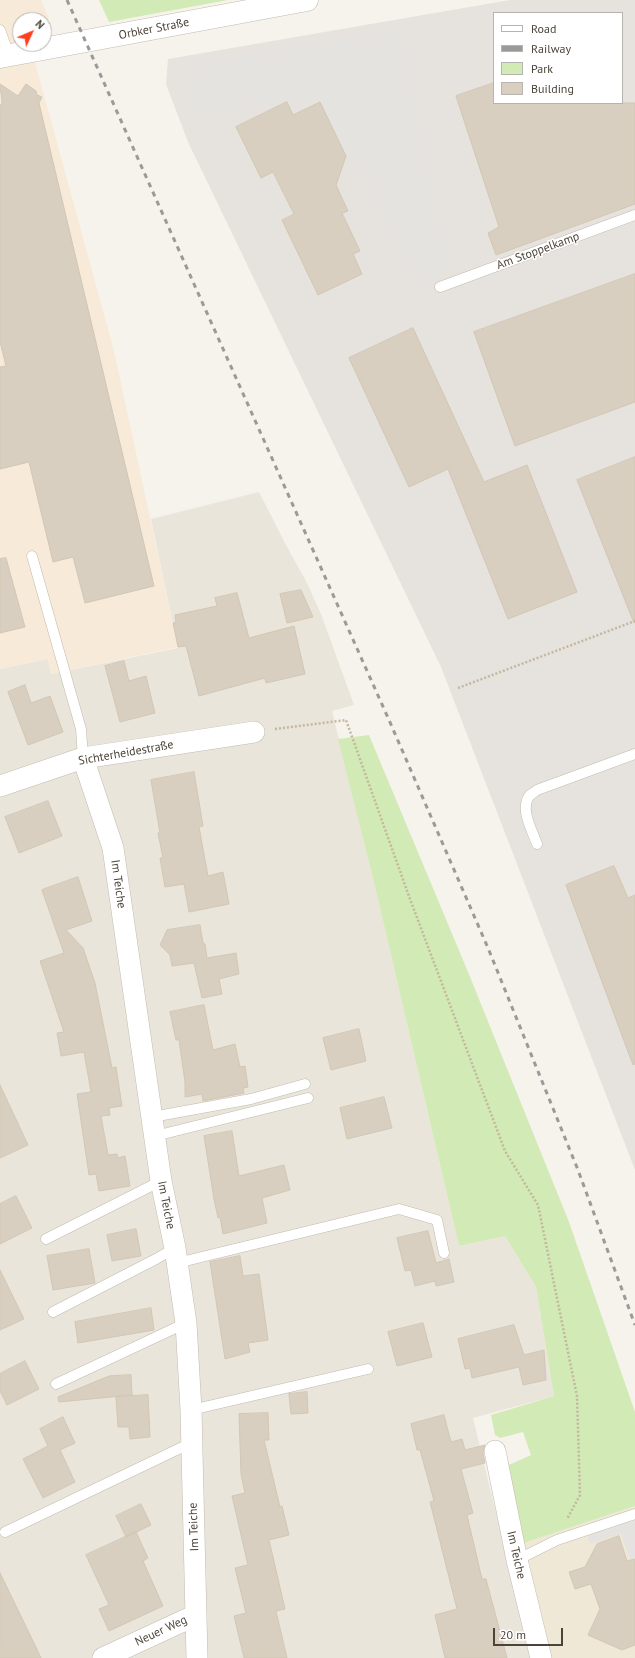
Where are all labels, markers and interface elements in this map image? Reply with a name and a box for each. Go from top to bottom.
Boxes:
north arrow [12,12,52,52]
legend [493,12,623,104]
street label: Orbker Straße [118,15,190,43]
text: N [32,17,47,32]
text: Road [531,21,556,36]
text: Railway [531,41,571,56]
text: Park [531,61,553,76]
text: Building [531,81,574,96]
street label: Am Stoppelkamp [495,229,581,273]
street label: Sichterheidestraße [77,738,175,768]
street label: Im Teiche [107,859,129,909]
street label: Im Teiche [154,1180,178,1230]
street label: Im Teiche [186,1502,202,1552]
street label: Im Teiche [503,1530,529,1580]
street label: Neuer Weg [133,1613,189,1649]
scale bar [495,1620,565,1646]
text: 20 m [500,1627,526,1642]

